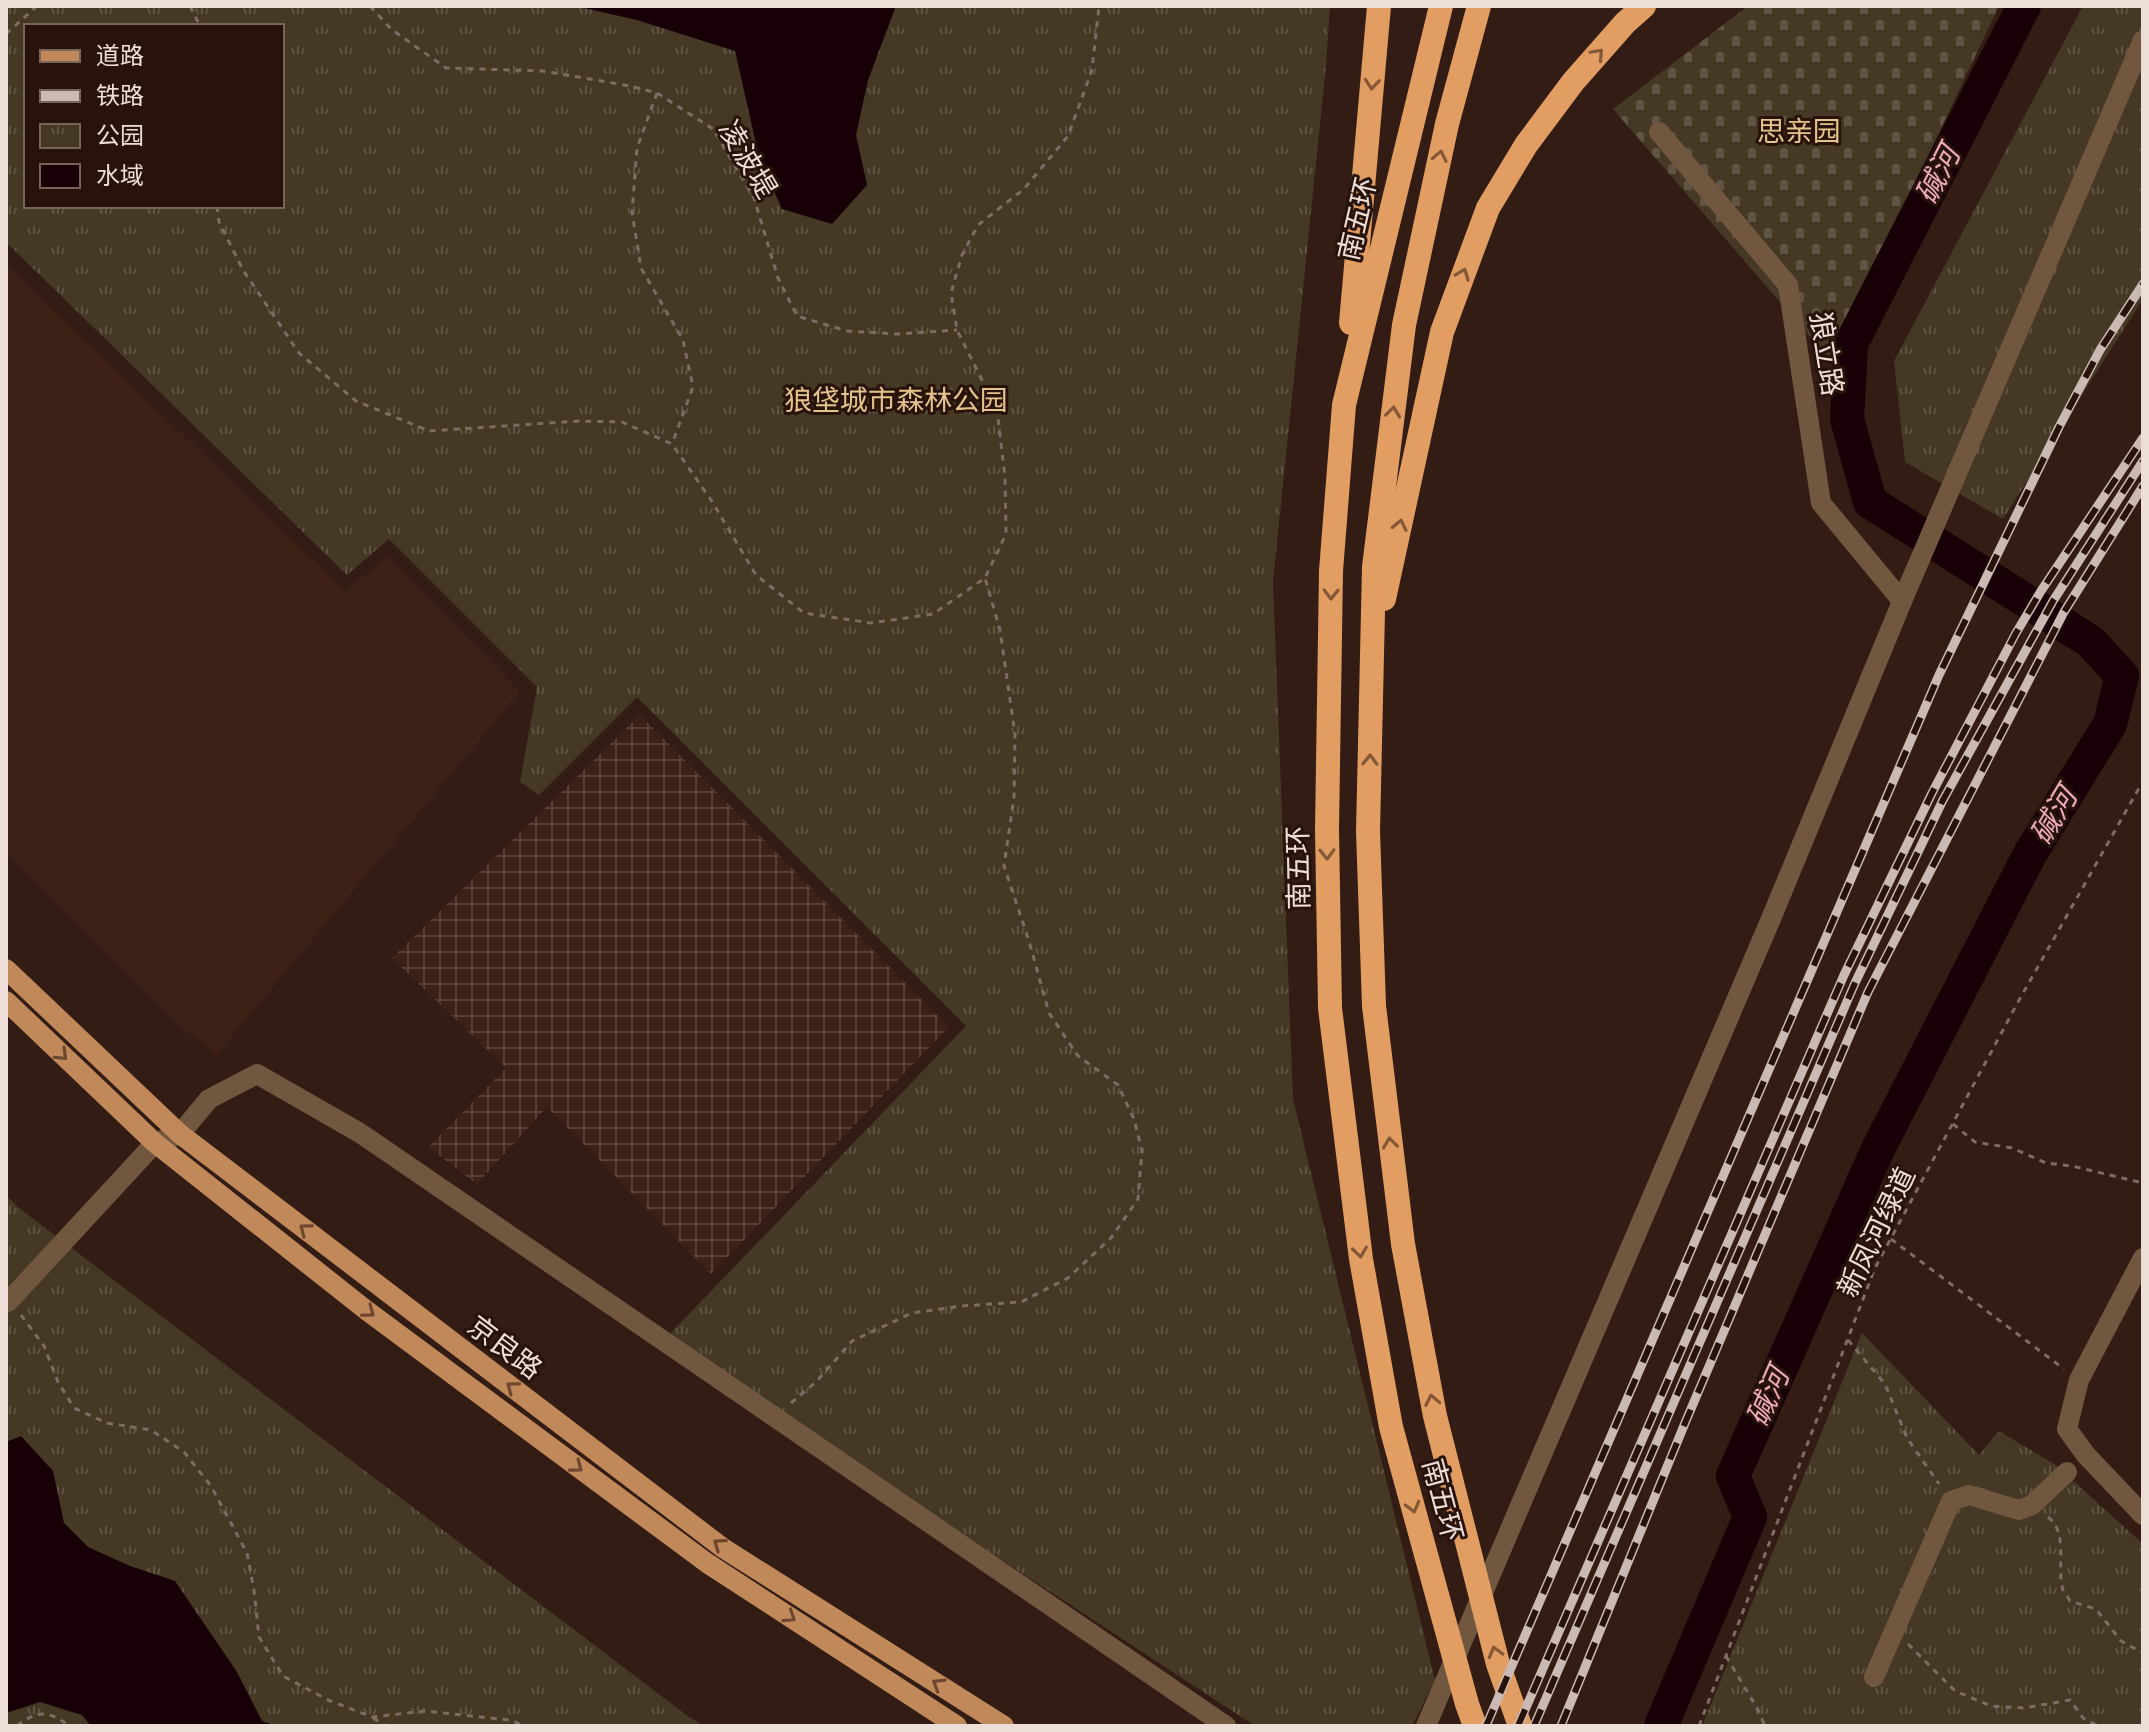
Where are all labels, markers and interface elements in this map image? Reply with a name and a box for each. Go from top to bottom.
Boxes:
legend [24,24,284,208]
text: 道路 [96,42,144,70]
one-way arrow [1588,48,1602,63]
one-way arrow [1364,78,1381,91]
text: 铁路 [96,82,144,110]
street label: 凌波堤 [712,115,783,204]
park label: 思亲园 [1757,115,1841,148]
text: 公园 [96,122,144,150]
water label: 碱河 [1908,136,1969,209]
one-way arrow [1431,150,1448,163]
text: 水域 [96,162,144,190]
street label: 南五环 [1332,174,1383,264]
one-way arrow [1453,268,1470,282]
street label: 狼立路 [1804,310,1849,398]
park label: 狼垡城市森林公园 [784,384,1008,417]
one-way arrow [1385,405,1402,418]
one-way arrow [1391,519,1408,533]
one-way arrow [1322,588,1339,601]
one-way arrow [1361,753,1379,766]
water label: 碱河 [2023,777,2087,850]
street label: 南五环 [1281,826,1316,910]
one-way arrow [1318,848,1336,861]
one-way arrow [53,1046,68,1060]
one-way arrow [1382,1136,1399,1149]
street label: 新凤河绿道 [1831,1162,1922,1302]
one-way arrow [299,1225,314,1239]
one-way arrow [1351,1245,1368,1259]
one-way arrow [360,1302,375,1316]
street label: 京良路 [461,1309,548,1386]
water label: 碱河 [1739,1358,1798,1431]
one-way arrow [506,1382,521,1396]
one-way arrow [1424,1393,1441,1407]
street label: 南五环 [1416,1455,1469,1545]
one-way arrow [568,1458,583,1472]
one-way arrow [1404,1499,1420,1513]
one-way arrow [713,1540,727,1554]
one-way arrow [781,1607,796,1622]
one-way arrow [1487,1646,1504,1660]
one-way arrow [932,1679,947,1694]

